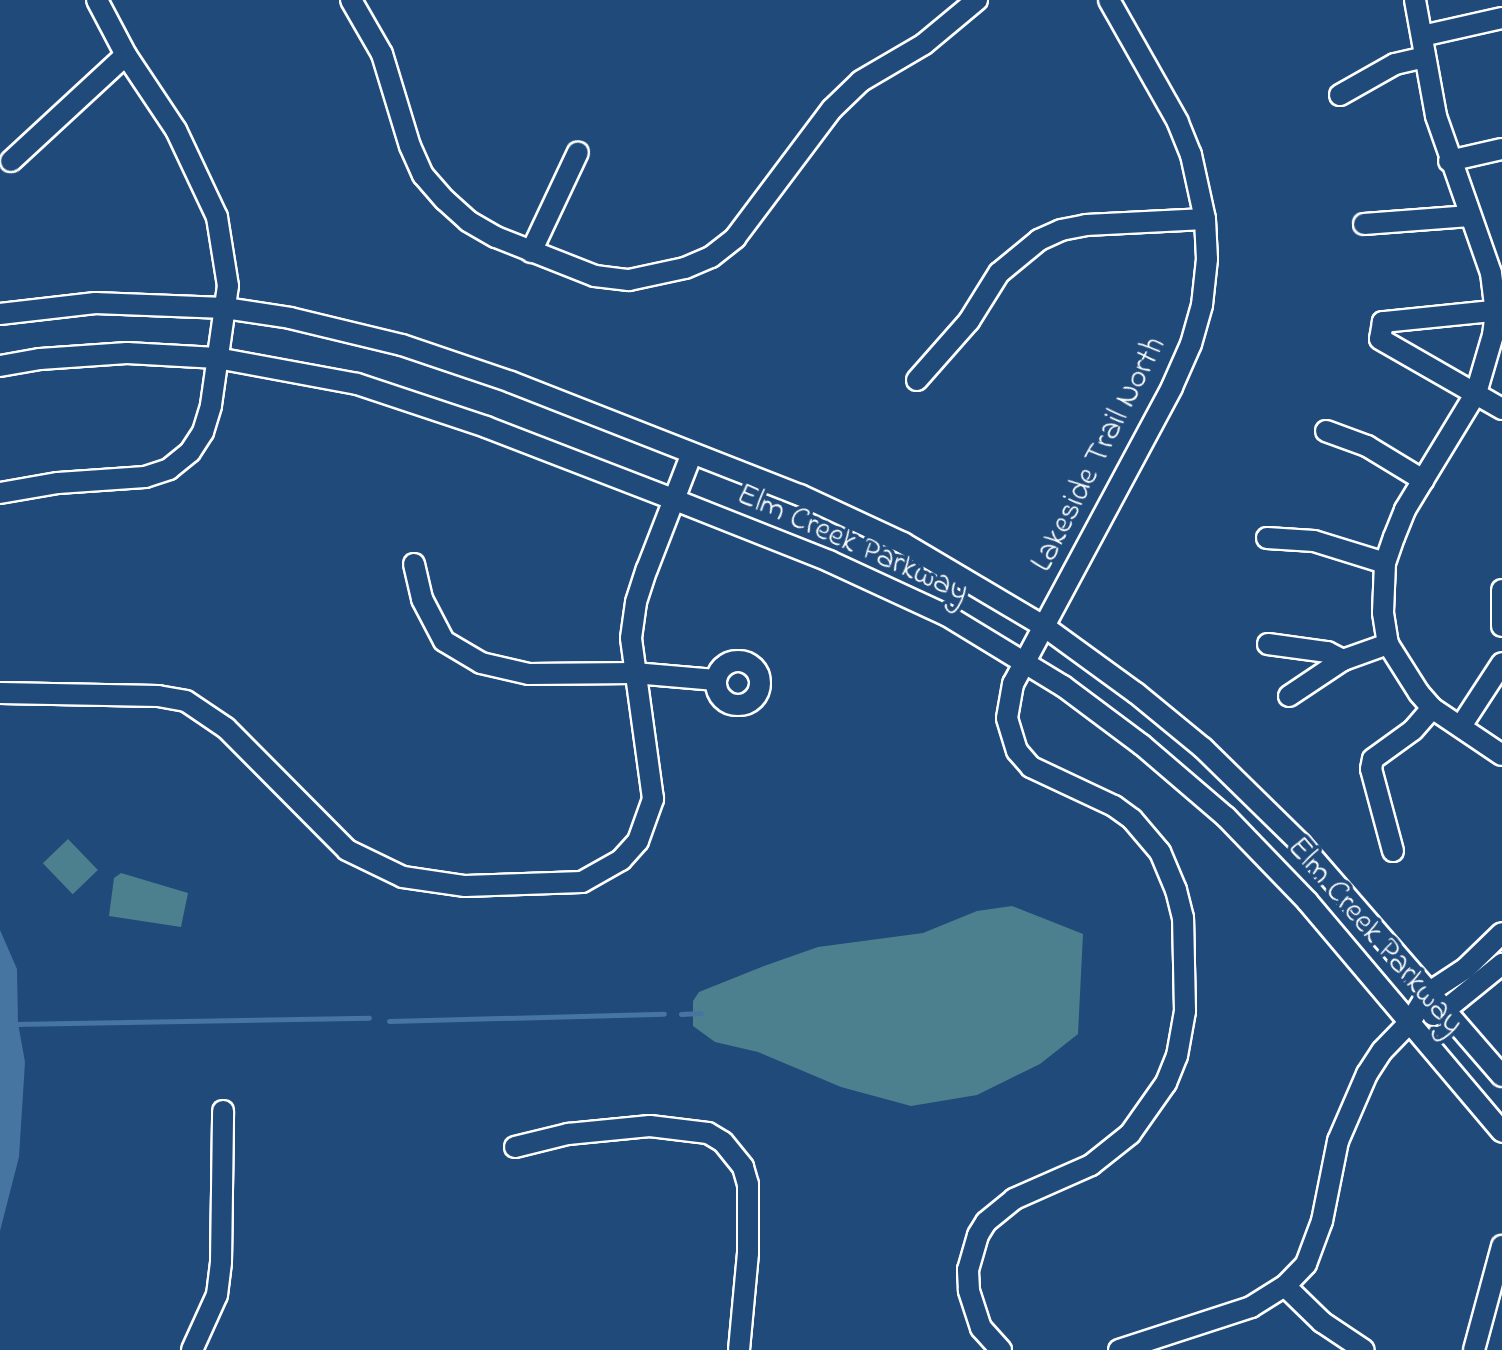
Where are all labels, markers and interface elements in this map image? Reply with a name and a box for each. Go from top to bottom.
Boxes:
street label: Lakeside Trail North [1024,331,1176,579]
street label: Elm Creek Parkway [730,477,974,613]
street label: Elm Creek Parkway [1278,830,1470,1044]

